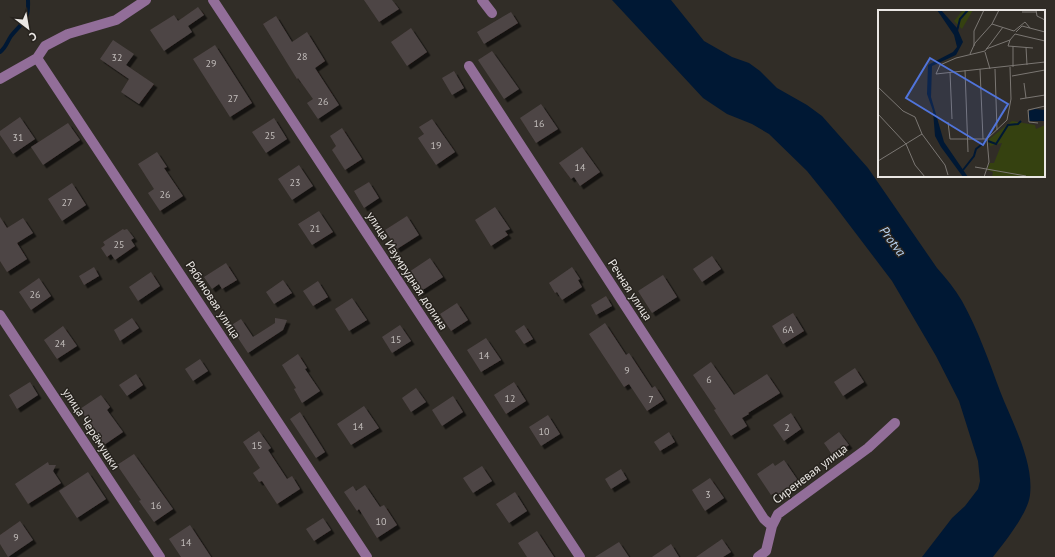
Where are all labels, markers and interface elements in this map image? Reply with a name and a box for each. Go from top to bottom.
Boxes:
north arrow [8,8,48,48]
inset map [878,10,1045,177]
text: С [27,29,39,44]
house number: 28 [297,50,307,63]
house number: 32 [112,51,122,64]
house number: 29 [206,57,216,70]
house number: 27 [228,92,238,105]
house number: 26 [318,95,328,108]
house number: 16 [534,117,544,130]
house number: 25 [265,129,275,142]
house number: 31 [13,131,23,144]
house number: 19 [431,139,441,152]
house number: 14 [575,161,586,174]
house number: 23 [290,176,300,189]
house number: 26 [160,188,170,201]
house number: 27 [62,196,72,209]
street label: улица Изумрудная долина [364,209,451,333]
house number: 21 [310,222,320,235]
water label: Protva [876,223,910,260]
house number: 25 [114,238,124,251]
street label: Речная улица [605,256,656,323]
street label: Рябиновая улица [183,258,244,341]
house number: 26 [30,288,40,301]
house number: 6А [782,323,794,336]
house number: 15 [391,333,401,346]
house number: 24 [55,337,66,350]
house number: 14 [479,349,490,362]
house number: 9 [624,364,630,377]
house number: 6 [706,373,712,386]
street label: улица Черёмушки [59,385,123,472]
house number: 12 [505,392,515,405]
house number: 7 [648,393,654,406]
house number: 14 [353,420,364,433]
house number: 2 [784,421,790,434]
house number: 10 [539,425,550,438]
house number: 15 [252,439,262,452]
street label: Сиреневая улица [769,441,850,507]
house number: 3 [705,488,711,501]
house number: 16 [151,499,161,512]
house number: 10 [376,515,387,528]
house number: 9 [13,531,19,544]
house number: 14 [181,536,192,549]

